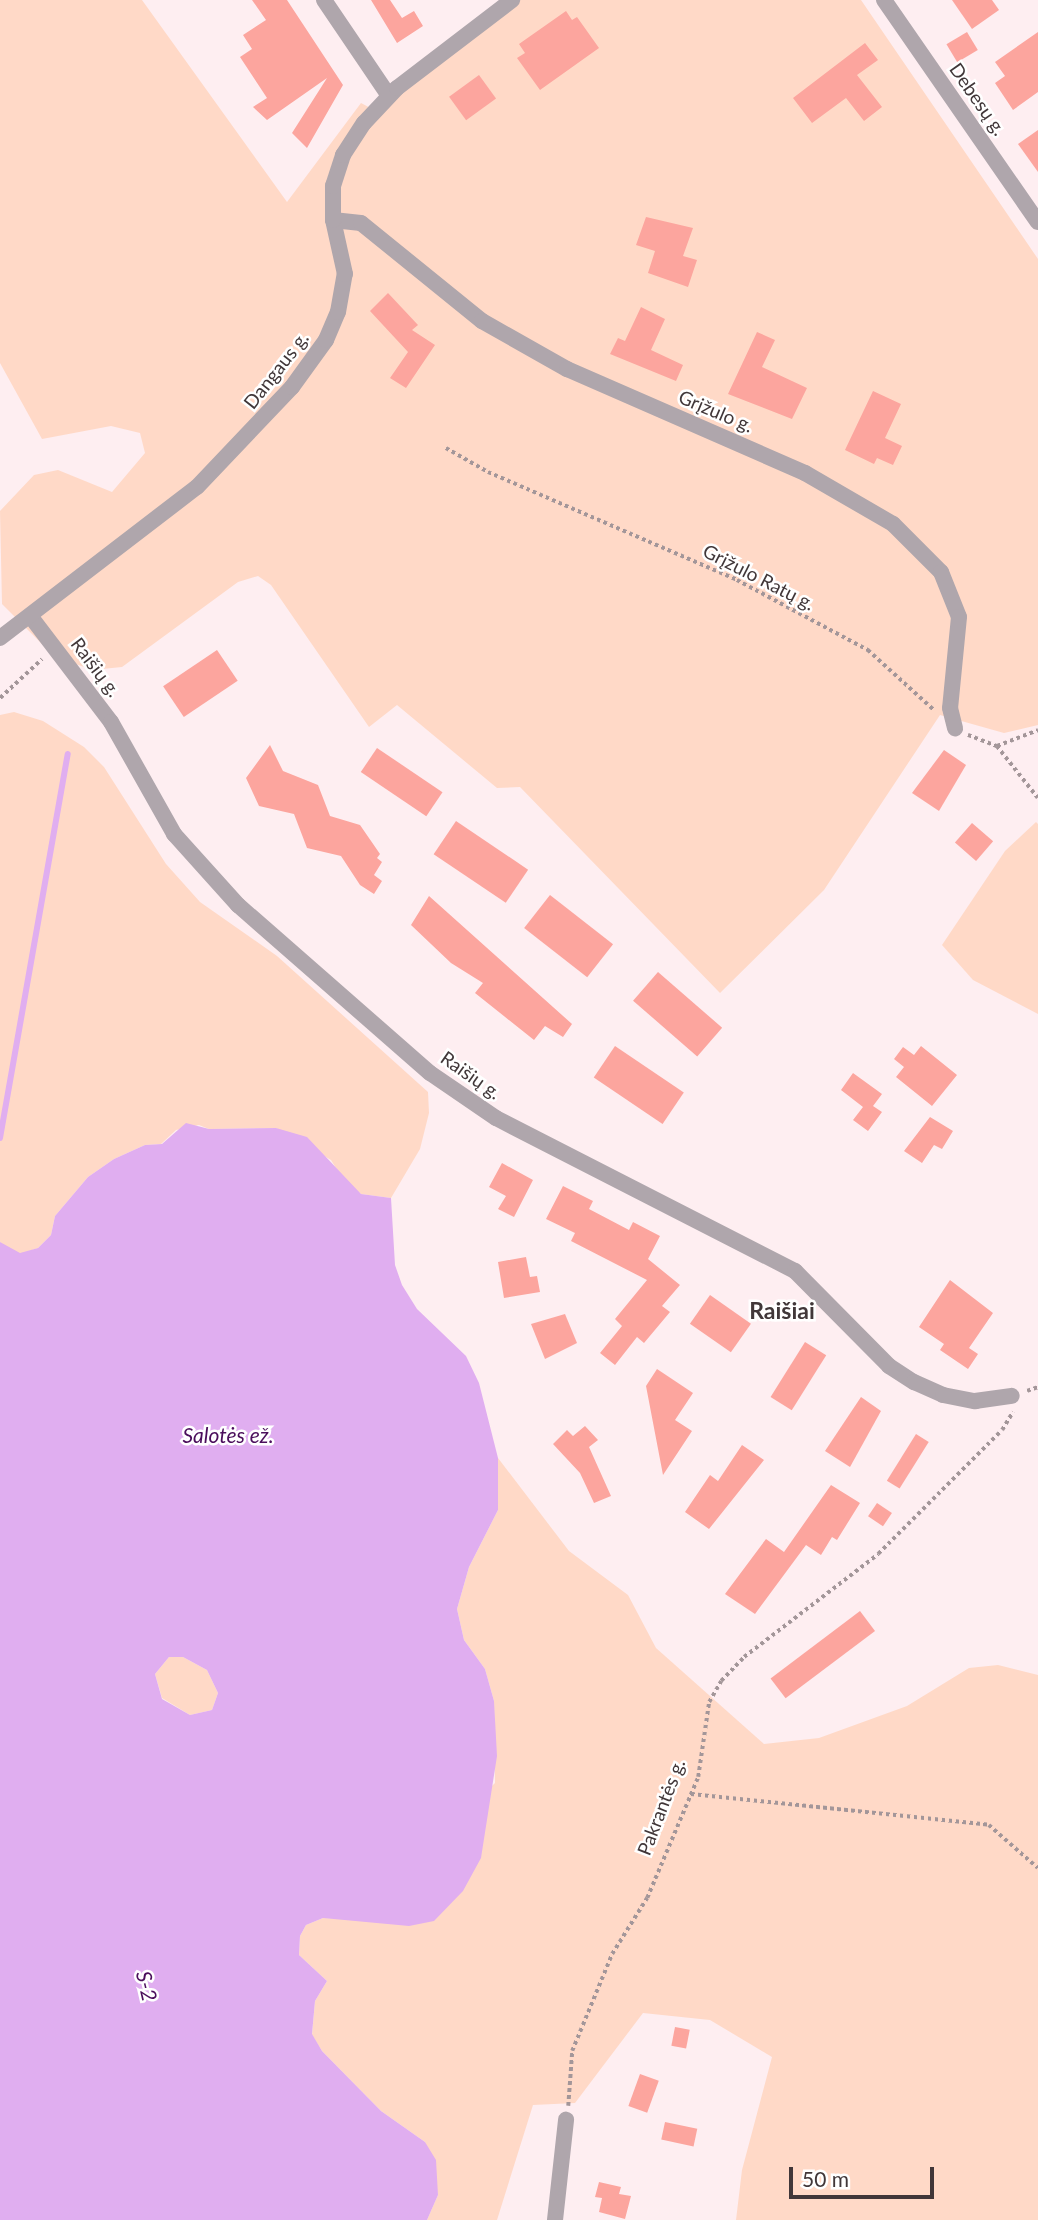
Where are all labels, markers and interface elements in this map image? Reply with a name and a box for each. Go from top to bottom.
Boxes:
street label: Debesų g. [945,58,1011,140]
street label: Dangaus g. [239,327,313,413]
street label: Grįžulo g. [675,385,757,437]
street label: Grįžulo Ratų g. [699,539,819,615]
street label: Raišių g. [66,633,126,701]
street label: Raišių g. [436,1046,506,1104]
district label: Raišiai [749,1296,815,1324]
water label: Salotės ež. [182,1422,274,1448]
street label: Pakrantės g. [632,1756,690,1858]
water label: S-2 [131,1968,163,2004]
scale bar [793,2154,938,2198]
text: 50 m [802,2166,849,2191]

